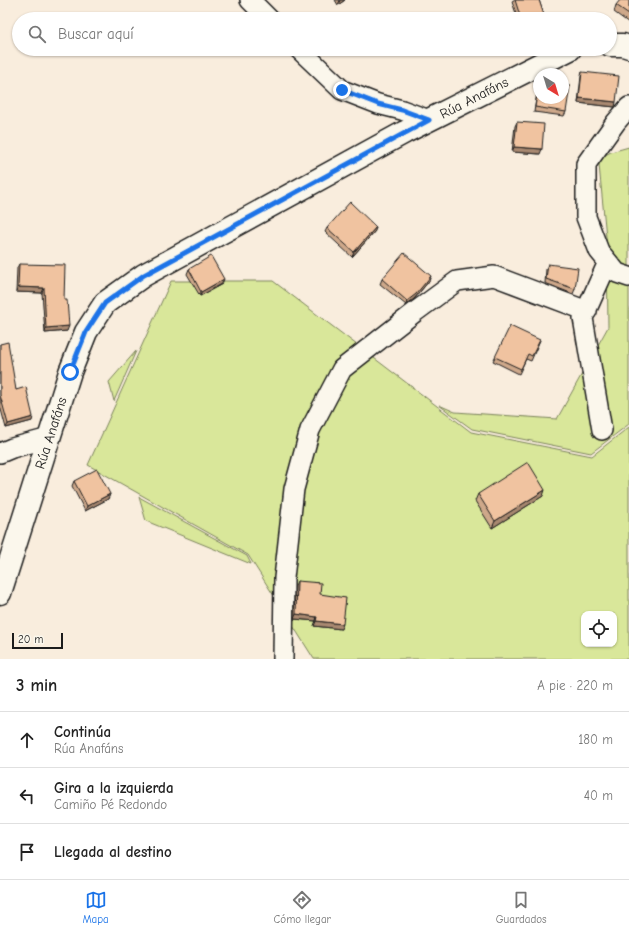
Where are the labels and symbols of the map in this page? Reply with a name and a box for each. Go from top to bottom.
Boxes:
north arrow [533,68,569,104]
street label: Rúa Anafáns [437,73,511,123]
route end [333,81,351,99]
route start [61,363,79,381]
street label: Rúa Anafáns [31,395,71,471]
scale bar [12,631,63,650]

